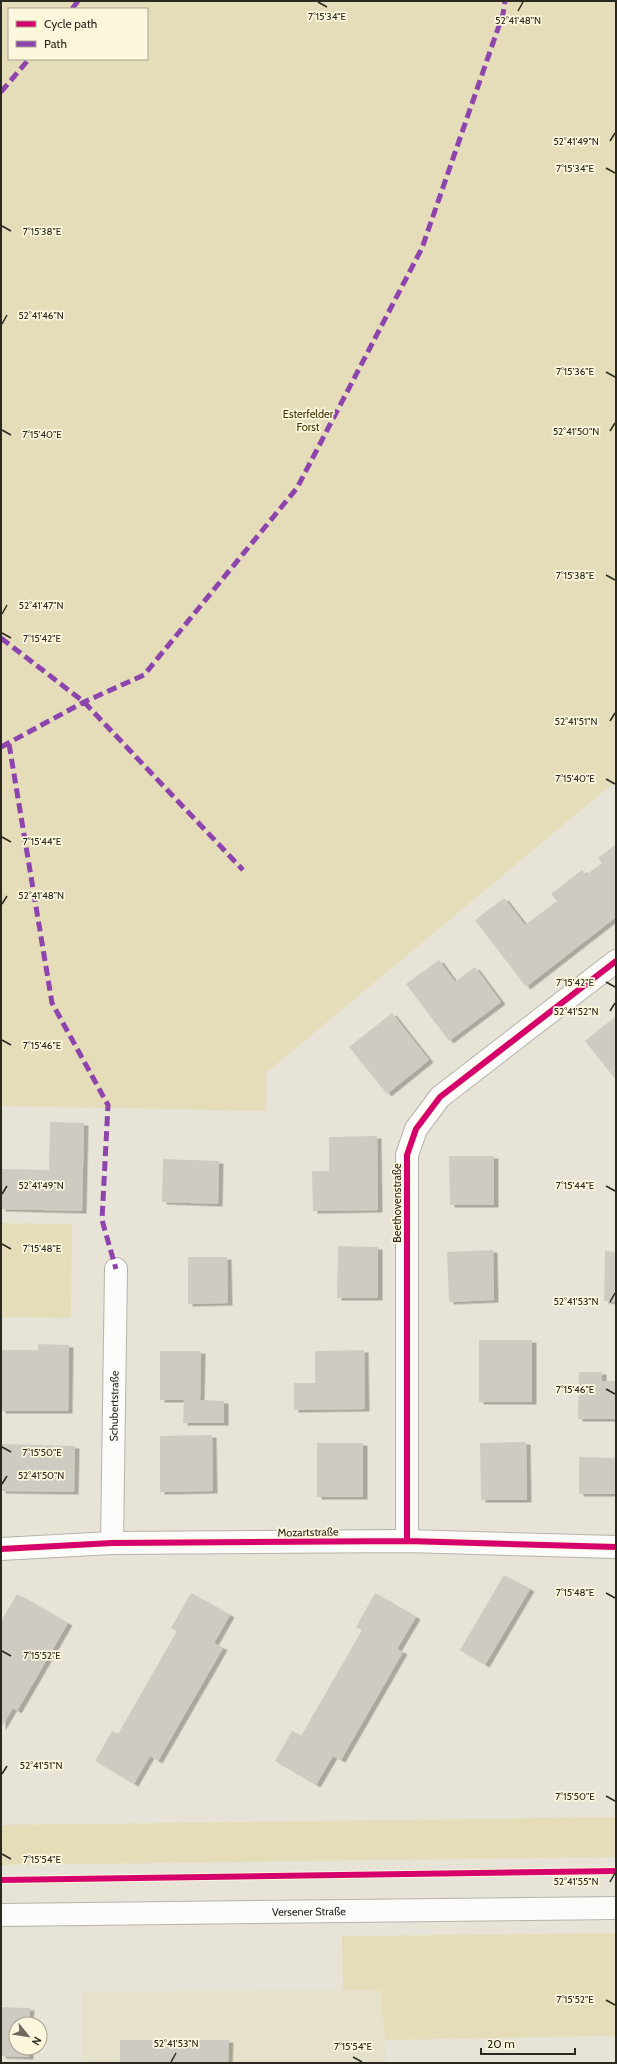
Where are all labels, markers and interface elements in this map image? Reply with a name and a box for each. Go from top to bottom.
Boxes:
legend [8,8,148,60]
text: 7°15'34"E [308,10,347,23]
text: 52°41'48"N [495,14,541,27]
text: Cycle path [44,16,97,31]
text: Path [44,36,67,51]
text: 52°41'49"N [553,135,599,148]
text: 7°15'34"E [556,162,595,175]
text: 7°15'38"E [23,225,62,238]
text: 52°41'46"N [18,309,64,322]
text: 7°15'36"E [556,365,595,378]
park label: Esterfelder Forst [283,407,334,434]
text: 52°41'50"N [553,425,599,438]
text: 7°15'40"E [22,428,62,441]
text: 7°15'38"E [556,569,595,582]
text: 52°41'47"N [19,599,63,612]
text: 7°15'42"E [23,632,61,645]
text: 52°41'51"N [555,715,597,728]
text: 7°15'40"E [555,772,595,785]
text: 7°15'44"E [23,835,62,848]
text: 52°41'48"N [18,889,64,902]
text: 7°15'42"E [556,976,594,989]
text: 52°41'52"N [554,1005,598,1018]
text: 7°15'46"E [23,1039,62,1052]
street label: Beethovenstraße [390,1163,404,1243]
text: 52°41'49"N [18,1179,64,1192]
text: 7°15'44"E [556,1179,595,1192]
text: 7°15'48"E [23,1242,62,1255]
text: 52°41'53"N [553,1295,599,1308]
street label: Schubertstraße [106,1370,122,1442]
text: 7°15'46"E [556,1383,595,1396]
text: 7°15'50"E [22,1446,62,1459]
text: 52°41'50"N [18,1469,64,1482]
street label: Mozartstraße [277,1524,339,1540]
text: 7°15'48"E [556,1586,595,1599]
text: 7°15'52"E [23,1649,61,1662]
text: 52°41'51"N [20,1759,62,1772]
text: 7°15'50"E [555,1790,595,1803]
text: 7°15'54"E [23,1853,62,1866]
text: 52°41'55"N [553,1875,599,1888]
street label: Versener Straße [272,1904,346,1919]
text: 7°15'52"E [556,1993,594,2006]
north arrow [8,2016,48,2056]
scale bar [481,2030,575,2056]
text: N [29,2034,45,2048]
text: 20 m [487,2036,515,2051]
text: 52°41'53"N [153,2037,199,2050]
text: 7°15'54"E [334,2040,373,2053]

